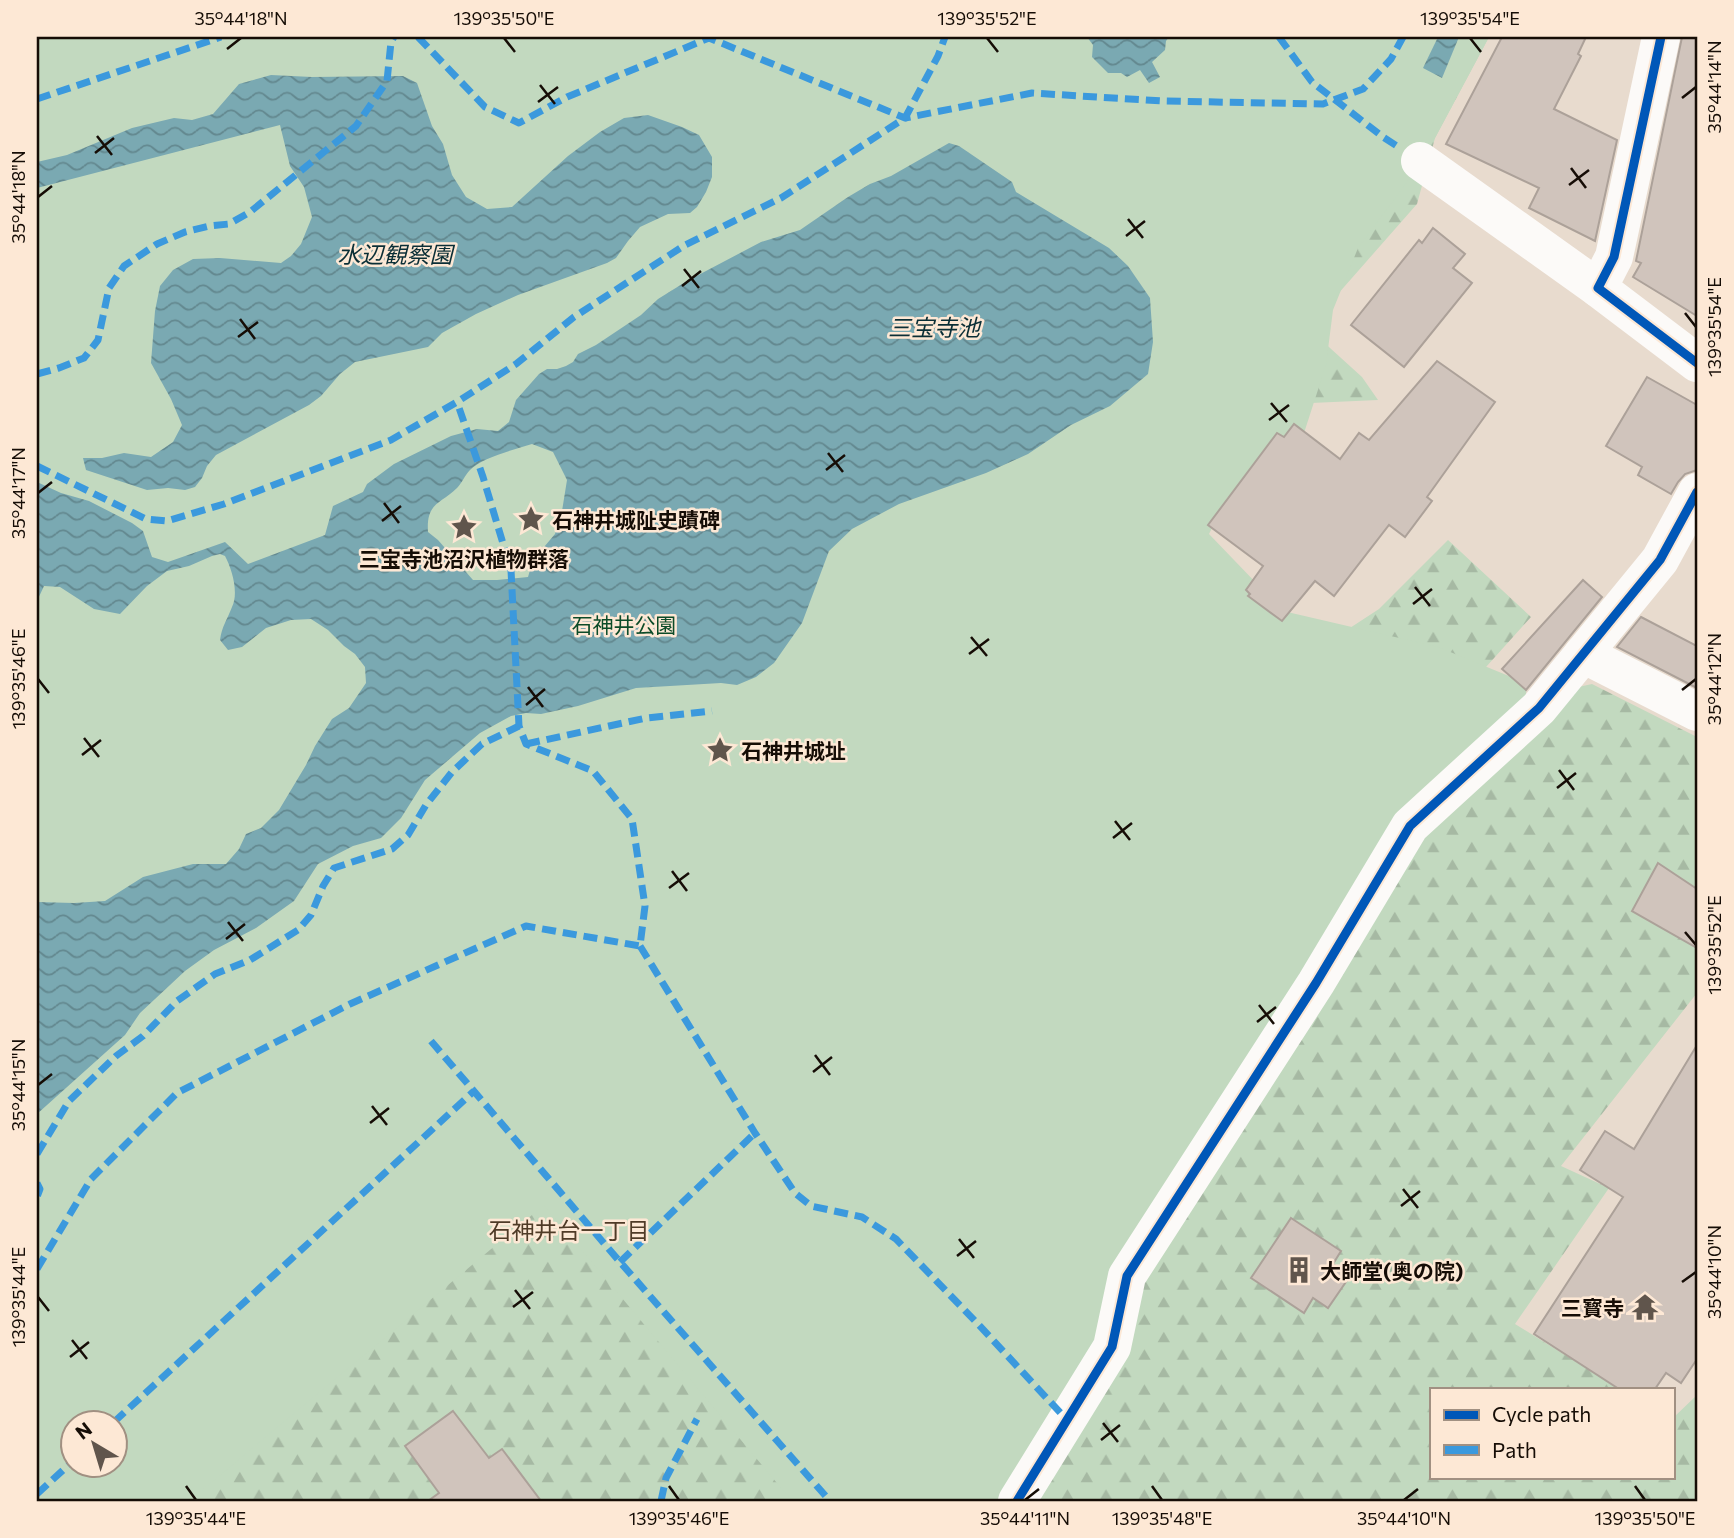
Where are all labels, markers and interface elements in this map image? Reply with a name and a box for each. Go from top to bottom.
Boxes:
text: 35°44'18"N [194,7,288,29]
text: 139°35'50"E [453,7,555,29]
text: 139°35'52"E [937,7,1037,29]
text: 139°35'54"E [1420,7,1520,29]
text: 35°44'14"N [1703,40,1725,134]
text: 35°44'18"N [7,150,29,244]
water label: 水辺観察園 [338,240,456,268]
text: 139°35'54"E [1703,277,1725,377]
water label: 三宝寺池 [888,313,982,341]
text: 35°44'17"N [7,447,29,539]
place icon: 石神井城阯史蹟碑 [516,504,546,534]
place label: 石神井城阯史蹟碑 [552,507,720,532]
place icon: 三宝寺池沼沢植物群落 [449,512,479,542]
place label: 三宝寺池沼沢植物群落 [359,546,569,571]
park label: 石神井公園 [572,612,677,637]
text: 139°35'46"E [7,629,29,729]
text: 35°44'12"N [1703,633,1725,725]
place icon: 石神井城址 [705,735,735,765]
place label: 石神井城址 [741,738,846,763]
text: 139°35'52"E [1703,895,1725,995]
text: 35°44'15"N [7,1039,29,1131]
district label: 石神井台一丁目 [489,1216,650,1244]
text: 35°44'10"N [1703,1225,1725,1319]
text: 139°35'44"E [7,1247,29,1347]
building icon: 大師堂(奥の院) [1284,1255,1314,1285]
place label: 大師堂(奥の院) [1320,1258,1463,1283]
temple icon: 三寳寺 [1630,1292,1660,1322]
place label: 三寳寺 [1561,1295,1624,1320]
legend [1430,1388,1674,1478]
text: Cycle path [1492,1401,1591,1426]
north arrow [60,1408,130,1478]
text: N [71,1417,96,1444]
text: Path [1492,1437,1537,1462]
text: 139°35'44"E [146,1507,246,1529]
text: 139°35'46"E [629,1507,729,1529]
text: 35°44'11"N [980,1507,1070,1529]
text: 139°35'48"E [1112,1507,1212,1529]
text: 35°44'10"N [1357,1507,1451,1529]
text: 139°35'50"E [1594,1507,1696,1529]

